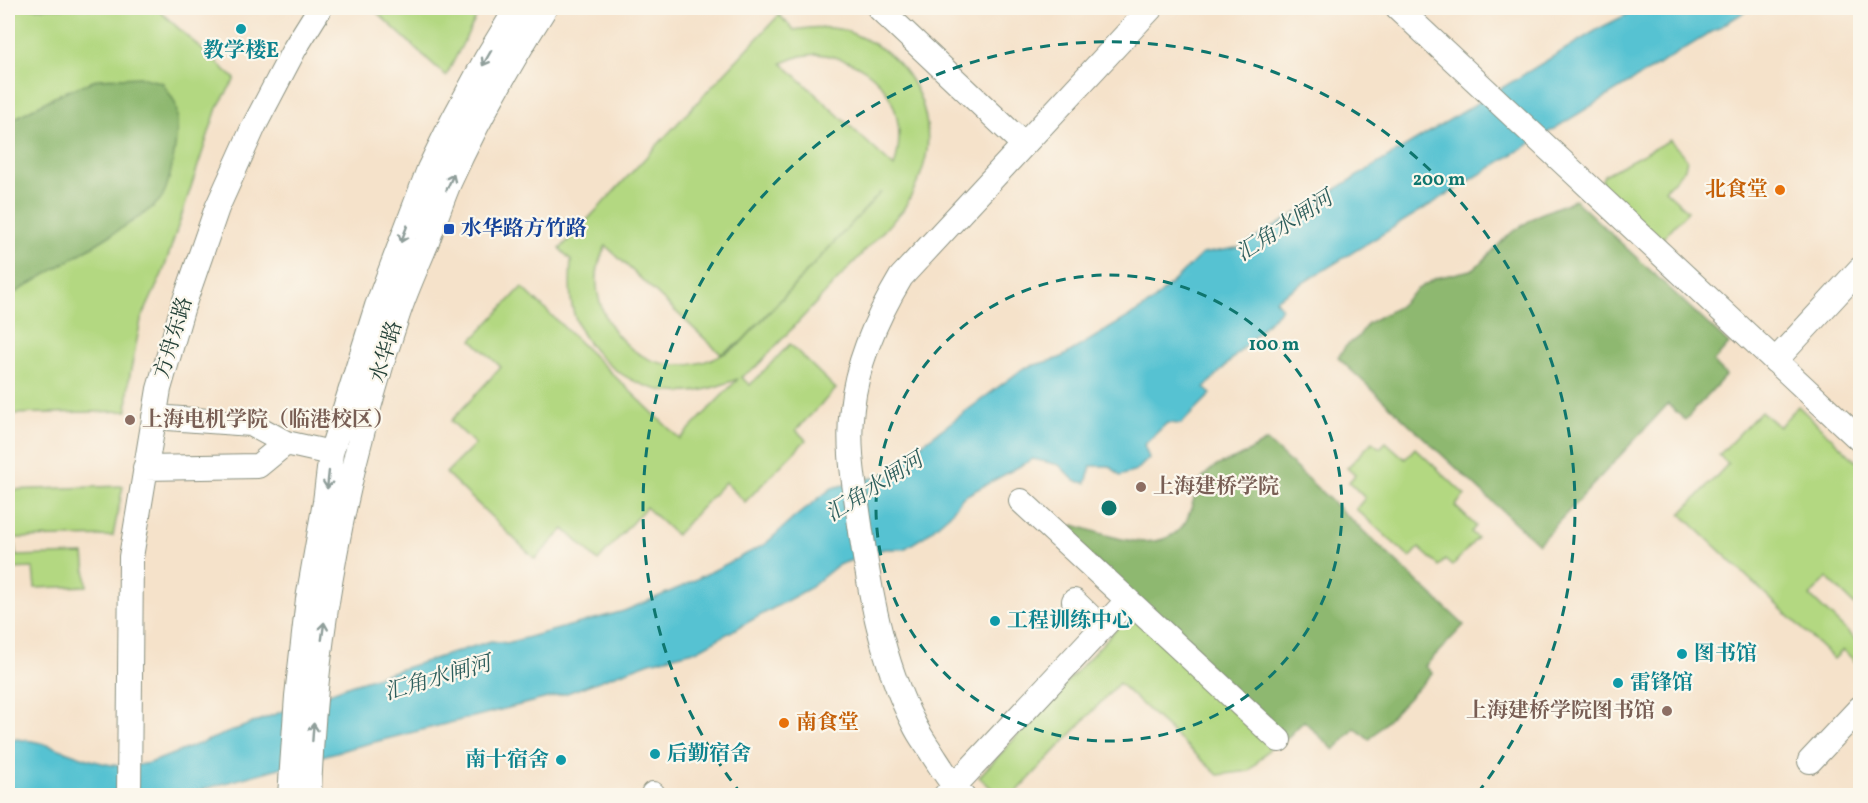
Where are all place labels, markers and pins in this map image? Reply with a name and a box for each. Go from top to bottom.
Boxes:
marker: 教学楼E [234,22,248,36]
place label: 教学楼E [203,37,279,66]
place label: 北食堂 [1705,176,1768,205]
marker: 北食堂 [1773,183,1787,197]
place label: 水华路方竹路 [461,215,587,244]
marker: 水华路方竹路 [442,222,456,236]
place label: 上海电机学院（临港校区） [142,406,394,435]
marker: 上海电机学院（临港校区） [123,413,137,427]
place label: 上海建桥学院 [1153,473,1279,502]
marker: 上海建桥学院 [1134,480,1148,494]
centre of rings [1099,498,1119,518]
place label: 工程训练中心 [1007,607,1133,636]
marker: 工程训练中心 [988,614,1002,628]
place label: 图书馆 [1694,640,1757,669]
marker: 图书馆 [1675,647,1689,661]
place label: 雷锋馆 [1630,669,1693,698]
marker: 雷锋馆 [1611,676,1625,690]
place label: 上海建桥学院图书馆 [1466,697,1655,726]
marker: 上海建桥学院图书馆 [1660,704,1674,718]
place label: 南食堂 [796,709,859,738]
marker: 南食堂 [777,716,791,730]
place label: 后勤宿舍 [667,740,751,769]
place label: 南十宿舍 [465,746,549,775]
marker: 后勤宿舍 [648,747,662,761]
marker: 南十宿舍 [554,753,568,767]

